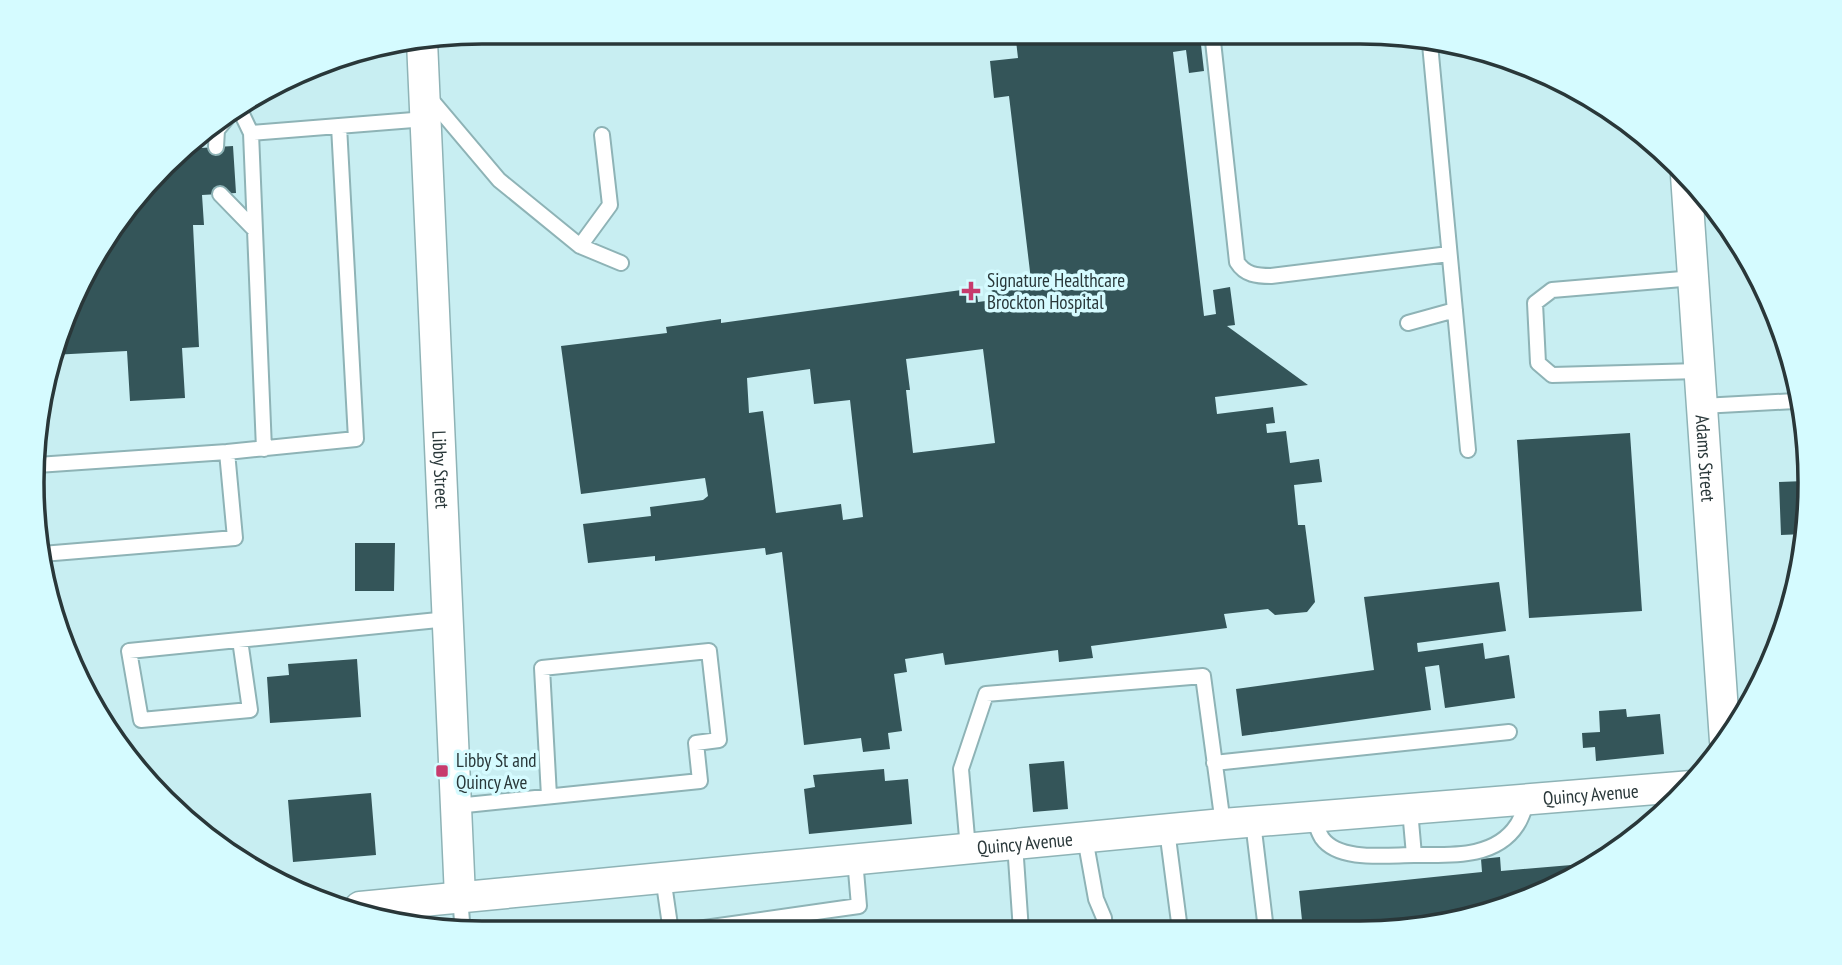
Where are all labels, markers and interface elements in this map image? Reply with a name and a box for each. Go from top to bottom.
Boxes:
place label: Signature Healthcare Brockton Hospital [987,268,1125,314]
marker: Signature Healthcare Brockton Hospital [961,281,981,301]
street label: Adams Street [1691,414,1721,503]
street label: Libby Street [427,430,455,510]
place label: Libby St and Quincy Ave [456,748,536,794]
marker: Libby St and Quincy Ave [434,763,450,779]
street label: Quincy Avenue [1542,778,1640,810]
street label: Quincy Avenue [976,826,1074,860]

